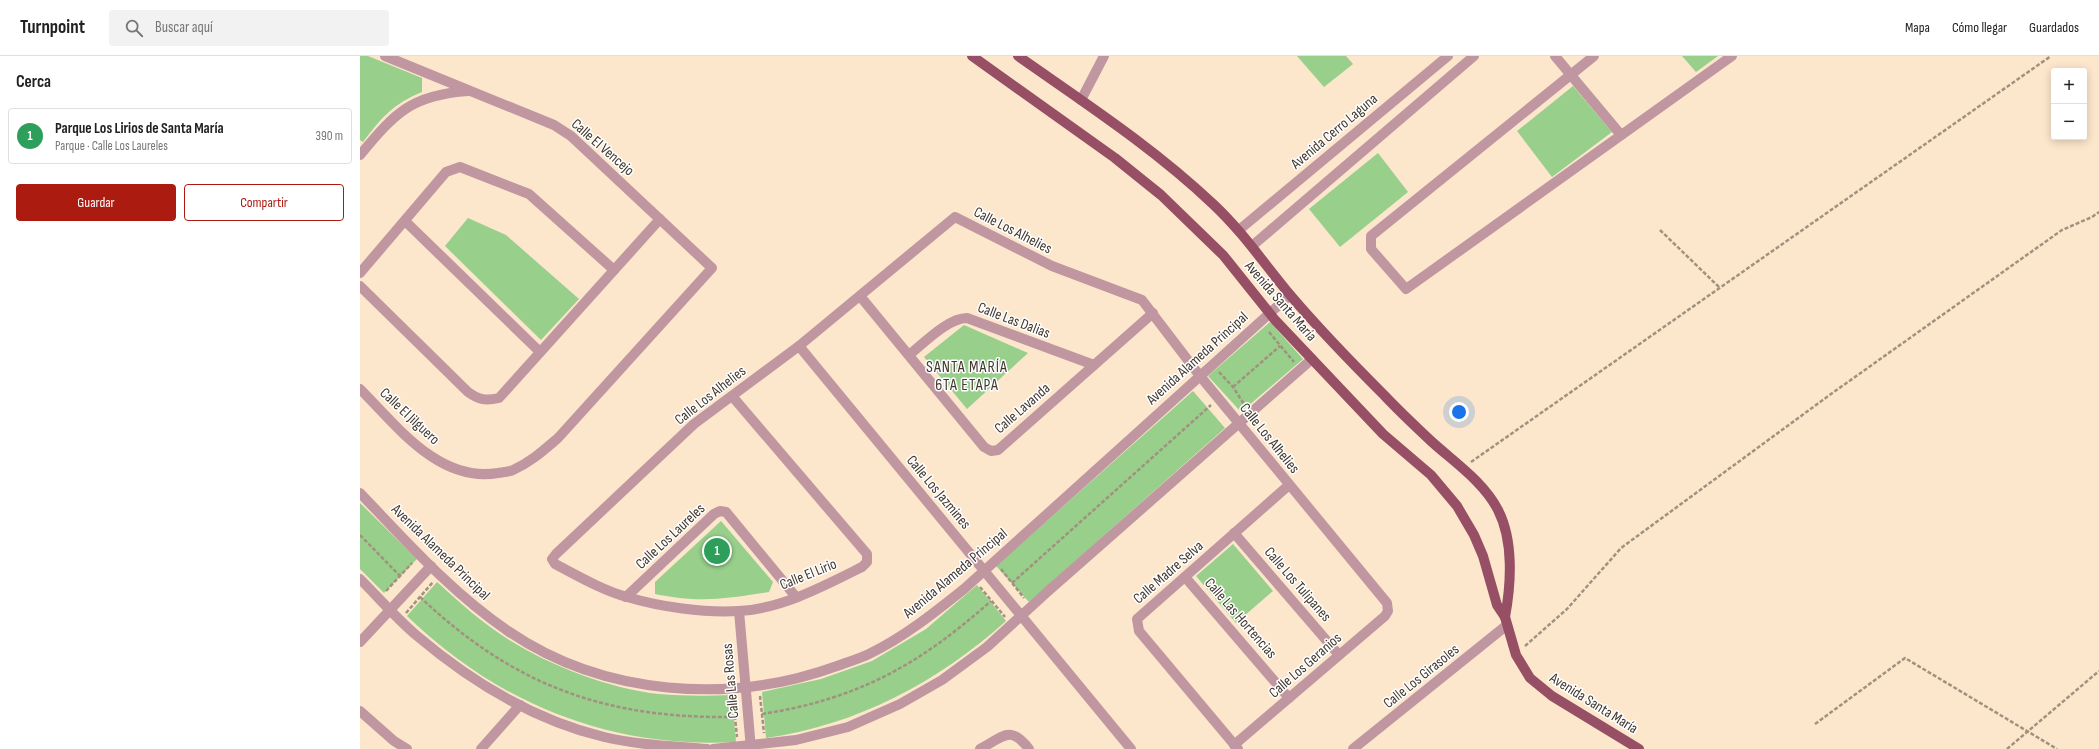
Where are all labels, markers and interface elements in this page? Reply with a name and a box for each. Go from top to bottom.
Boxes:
search box [109,10,389,46]
text: Turnpoint [20,16,85,39]
icon: search [123,17,145,39]
text: Buscar aquí [155,18,213,37]
text: Mapa [1905,19,1930,36]
text: Cómo llegar [1952,19,2007,36]
text: Guardados [2029,19,2079,36]
map controls [2051,68,2087,140]
button: + [2051,68,2087,104]
text: Cerca [16,72,51,92]
street label: Avenida Cerro Laguna [1286,89,1382,174]
button: − [2051,104,2087,140]
street label: Calle El Vencejo [567,115,638,180]
text: Parque Los Lirios de Santa María [55,119,224,138]
text: 1 [27,128,33,144]
text: 390 m [316,128,343,144]
text: Parque · Calle Los Laureles [55,138,168,154]
button: Guardar [16,184,176,221]
button: Compartir [184,184,344,221]
street label: Calle Los Alhelies [970,203,1055,258]
street label: Avenida Santa María [1240,256,1321,346]
street label: Calle Las Dalias [975,298,1053,343]
street label: Avenida Alameda Principal [1142,308,1252,410]
district label: SANTA MARÍA 6TA ETAPA [926,358,1008,395]
street label: Calle Los Alhelies [671,362,750,429]
street label: Calle Lavanda [991,379,1054,438]
street label: Calle El Jilguero [376,384,444,449]
street label: Calle Los Alhelies [1235,399,1304,477]
your location [1449,402,1469,422]
street label: Calle Los Jazmines [902,451,975,533]
street label: Calle Los Laureles [632,499,709,573]
street label: Avenida Alameda Principal [386,500,494,604]
street label: Avenida Alameda Principal [899,524,1011,623]
pin: 1 [704,536,730,566]
street label: Calle Madre Selva [1129,537,1207,608]
street label: Calle Los Tulipanes [1260,543,1335,626]
street label: Calle El Lirio [777,554,839,594]
street label: Calle Las Hortencias [1200,574,1281,663]
street label: Calle Los Geranios [1265,629,1346,702]
street label: Calle Los Girasoles [1380,640,1463,713]
street label: Calle Las Rosas [718,643,743,719]
street label: Avenida Santa María [1545,668,1642,738]

